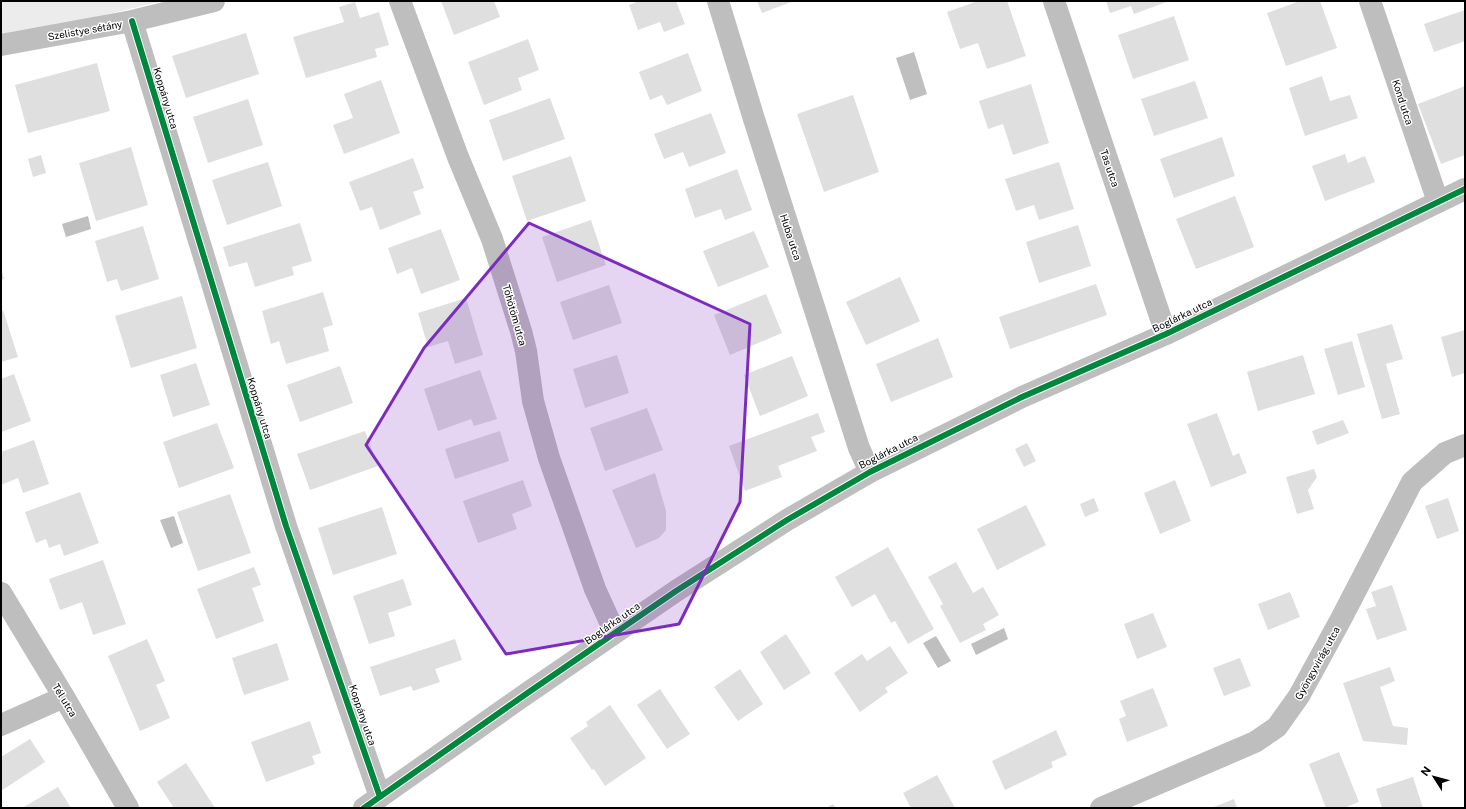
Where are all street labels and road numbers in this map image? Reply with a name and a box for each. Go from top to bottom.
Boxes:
street label: Szelistye sétány [47,17,124,42]
street label: Koppány utca [151,66,181,130]
street label: Kond utca [1390,78,1416,126]
street label: Tas utca [1098,148,1122,188]
street label: Huba utca [778,212,804,262]
street label: Töhötöm utca [501,283,529,347]
street label: Boglárka utca [1150,295,1214,335]
street label: Koppány utca [245,376,275,440]
street label: Boglárka utca [856,431,920,471]
street label: Boglárka utca [582,599,642,647]
street label: Gyöngyvirág utca [1292,624,1342,702]
street label: Tél utca [50,681,80,719]
street label: Koppány utca [347,683,379,747]

